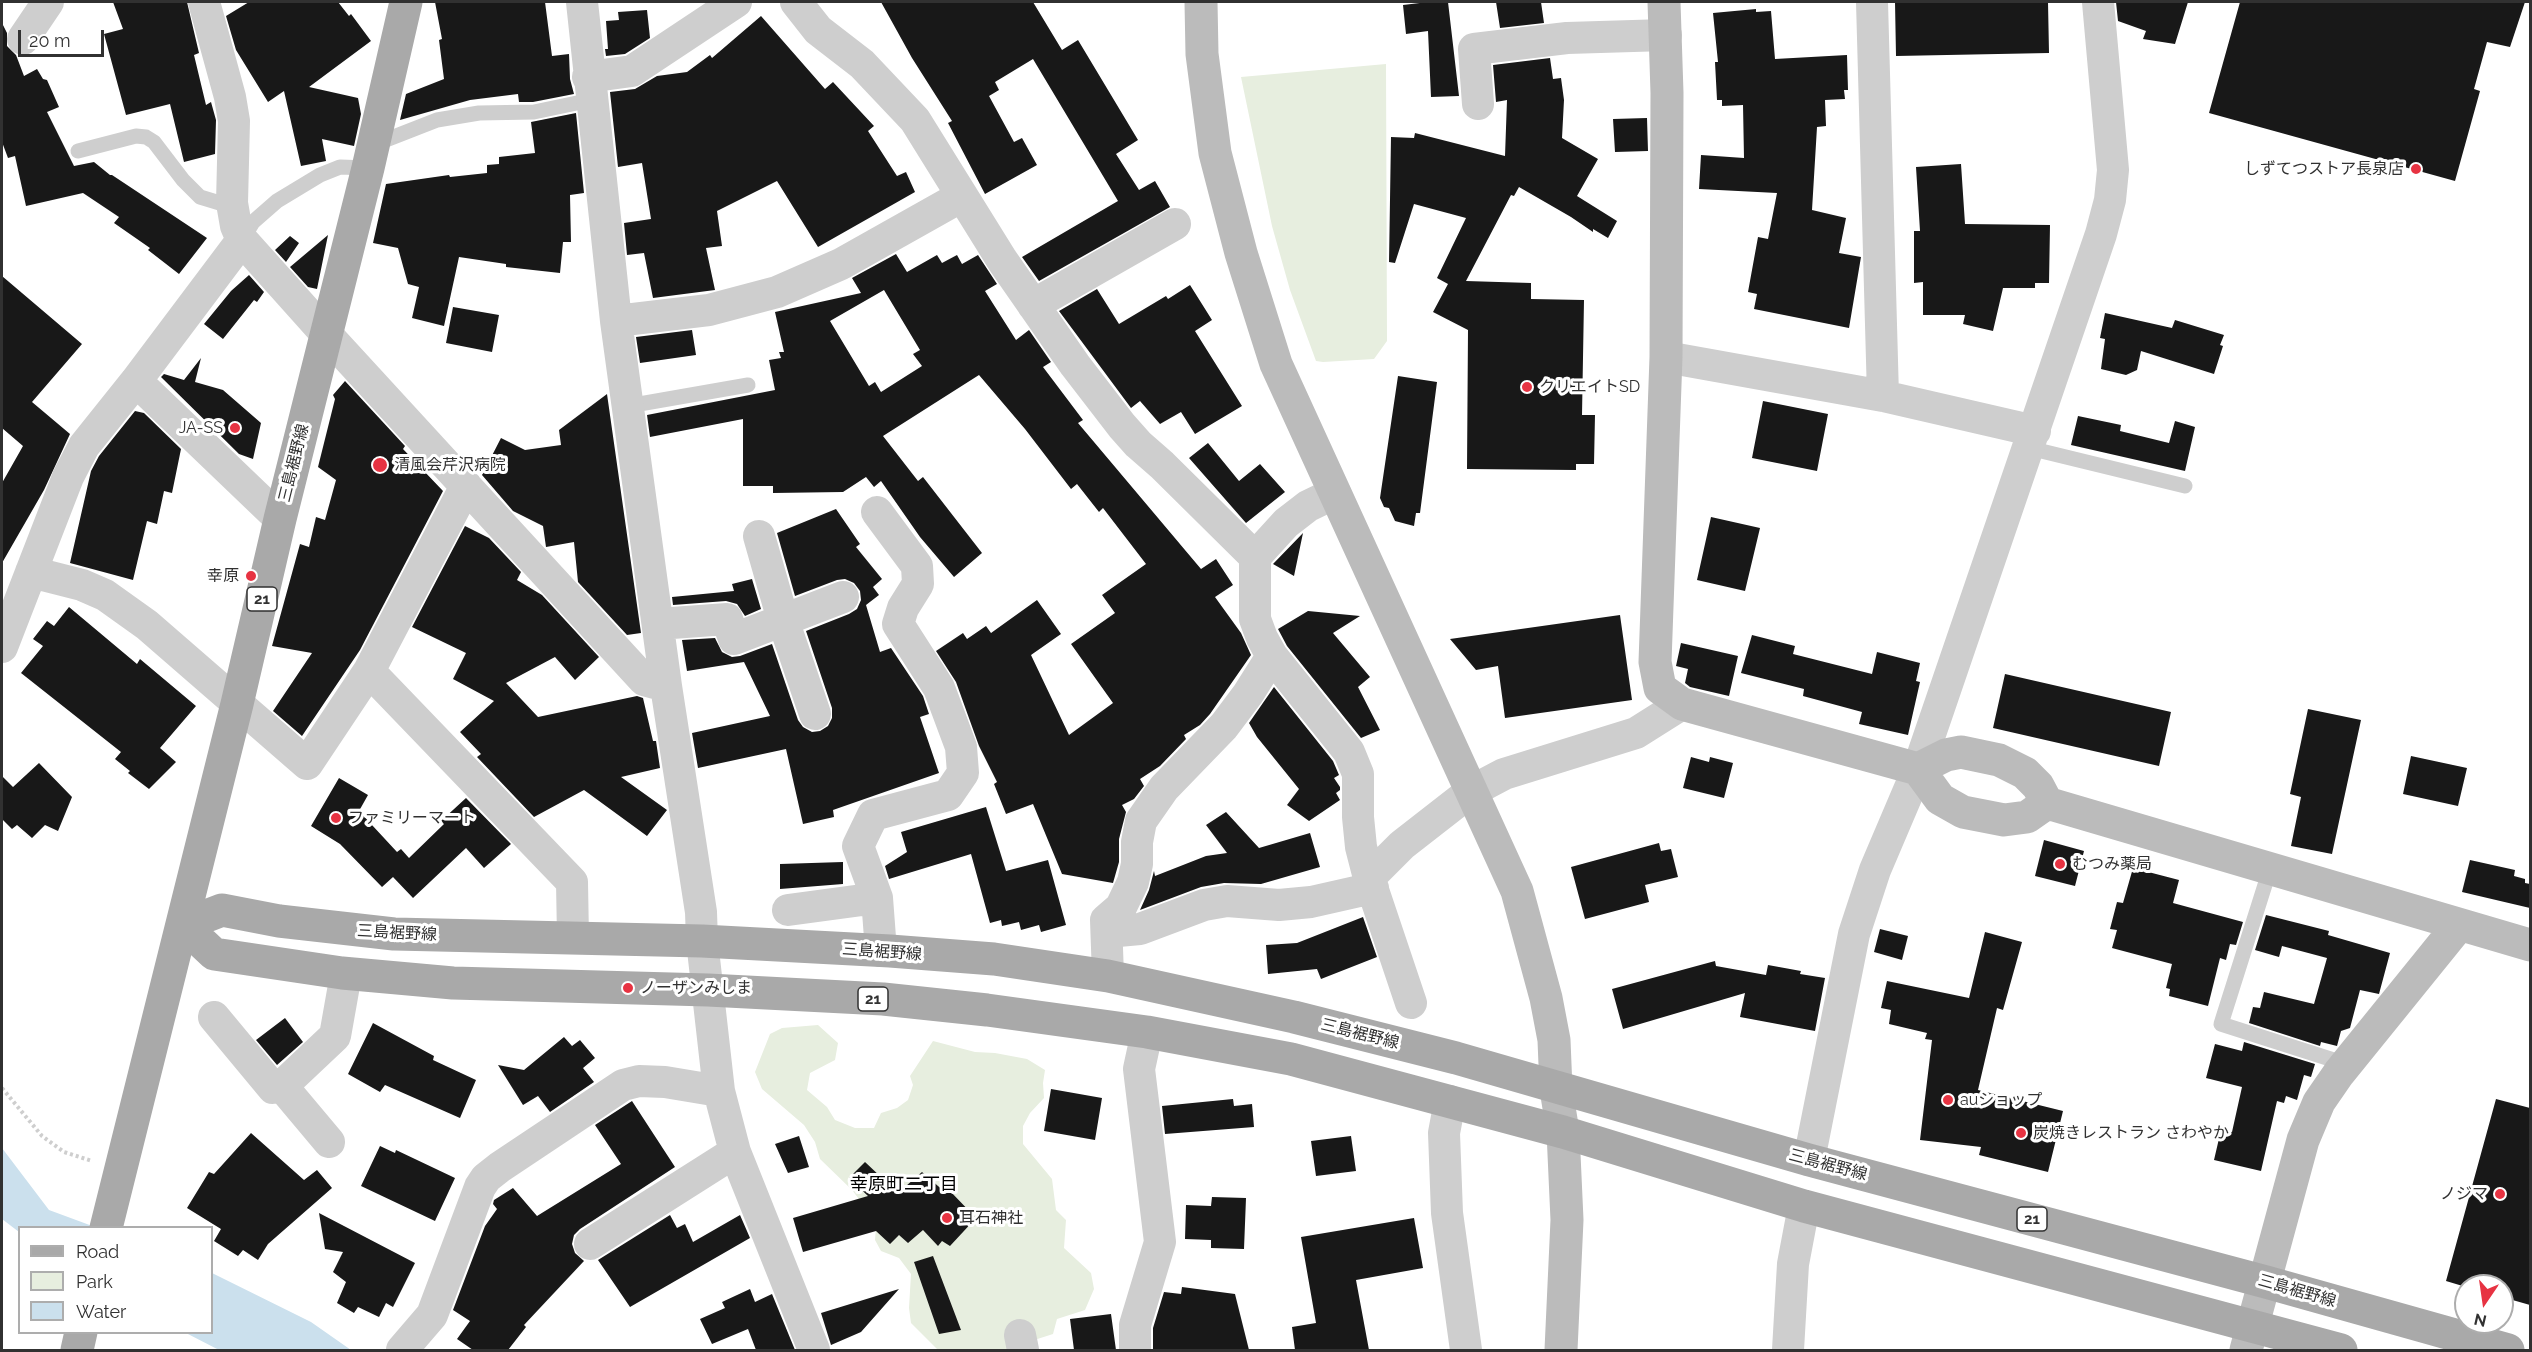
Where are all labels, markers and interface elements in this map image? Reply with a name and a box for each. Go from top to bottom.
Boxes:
scale bar [21,18,106,56]
text: 20 m [29,30,71,51]
place label: しずてつストア長泉店 [2244,159,2404,179]
marker: しずてつストア長泉店 [2409,162,2423,176]
place label: クリエイトSD [1539,377,1640,397]
marker: クリエイトSD [1520,380,1534,394]
place label: JA-SS [179,418,223,438]
marker: JA-SS [228,421,242,435]
street label: 三島裾野線 [275,422,313,504]
place label: 清風会芹沢病院 [394,455,506,475]
marker: 清風会芹沢病院 [371,456,389,474]
place label: 幸原 [207,566,239,586]
marker: 幸原 [244,569,258,583]
road number: 21 [247,587,277,611]
place label: ファミリーマート [348,808,476,828]
marker: ファミリーマート [329,811,343,825]
place label: むつみ薬局 [2072,854,2152,874]
marker: むつみ薬局 [2053,857,2067,871]
street label: 三島裾野線 [357,921,437,945]
street label: 三島裾野線 [841,940,923,964]
place label: ノーザンみしま [640,978,752,998]
marker: ノーザンみしま [621,981,635,995]
road number: 21 [858,987,888,1011]
street label: 三島裾野線 [1319,1015,1401,1053]
place label: auショップ [1960,1090,2042,1110]
marker: auショップ [1941,1093,1955,1107]
place label: 炭焼きレストラン さわやか [2033,1123,2229,1143]
marker: 炭焼きレストラン さわやか [2014,1126,2028,1140]
street label: 三島裾野線 [1787,1145,1869,1185]
district label: 幸原町二丁目 [850,1174,958,1196]
place label: ノジマ [2440,1184,2488,1204]
marker: ノジマ [2493,1187,2507,1201]
road number: 21 [2017,1207,2047,1231]
place label: 耳石神社 [959,1208,1023,1228]
marker: 耳石神社 [940,1211,954,1225]
legend [18,1226,213,1334]
text: Road [76,1241,119,1262]
text: Park [76,1271,113,1292]
street label: 三島裾野線 [2256,1271,2338,1311]
north arrow [2454,1274,2514,1334]
text: Water [76,1301,126,1322]
text: N [2472,1309,2488,1331]

